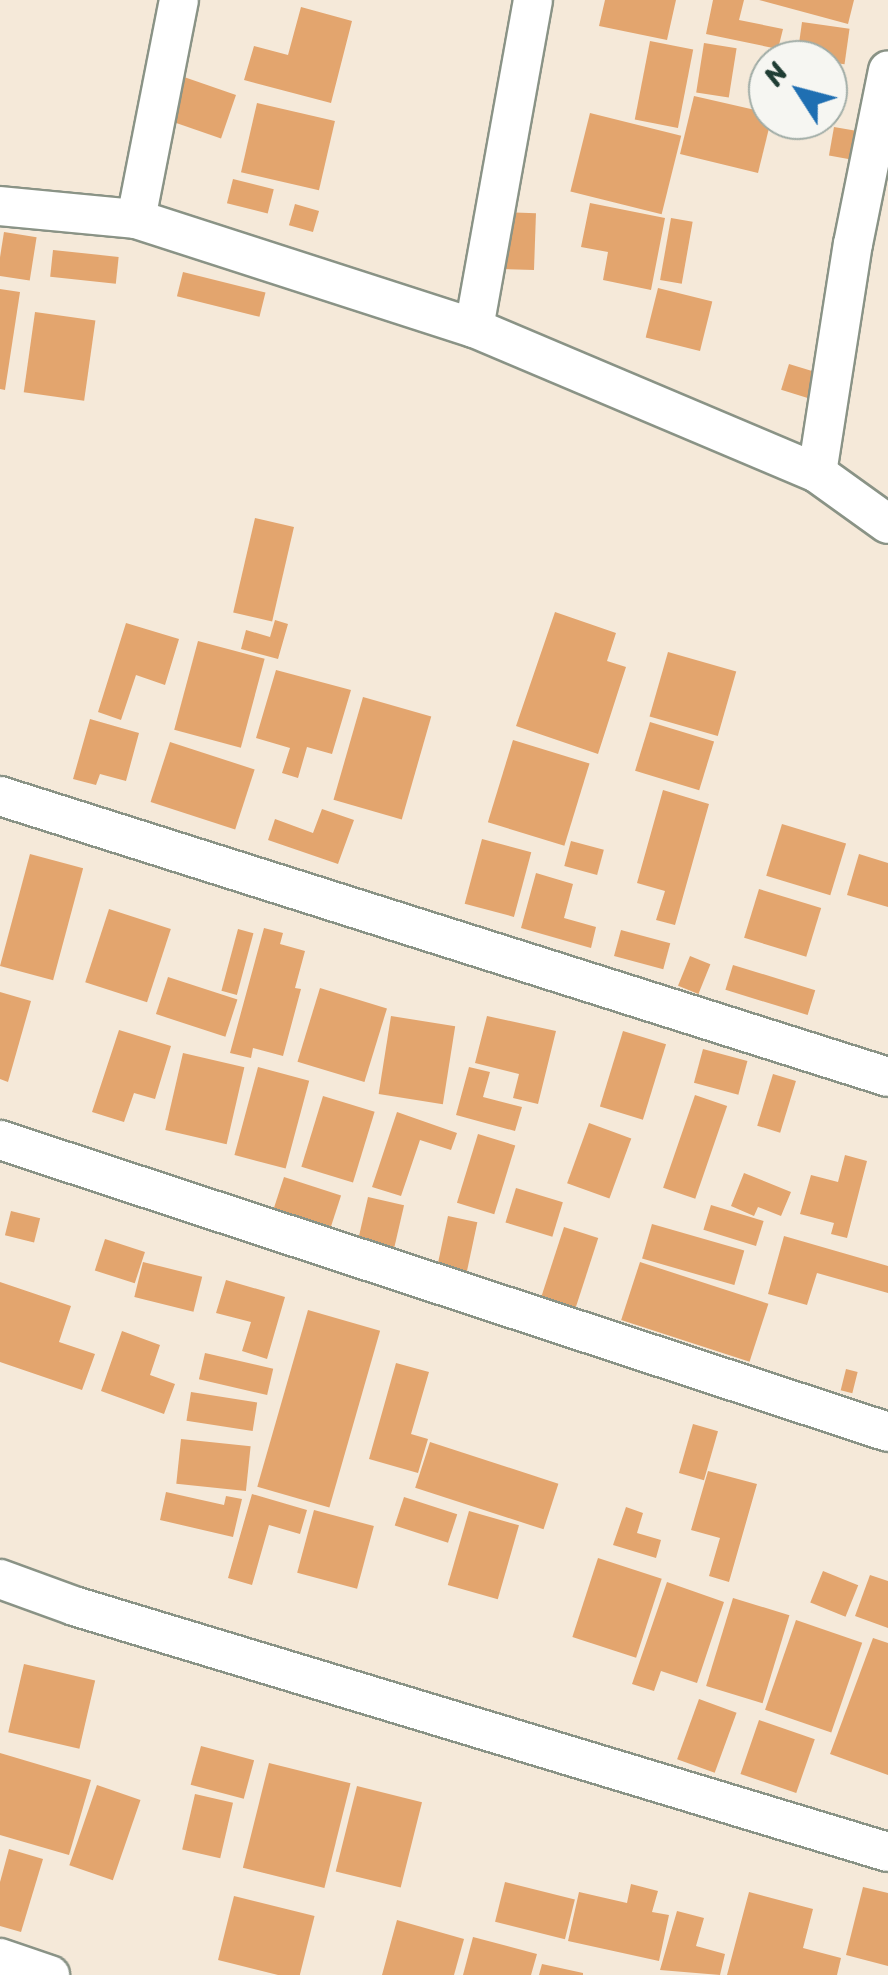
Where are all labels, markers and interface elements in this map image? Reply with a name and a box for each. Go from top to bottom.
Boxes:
north arrow [748,40,848,140]
text: N [749,51,800,95]

